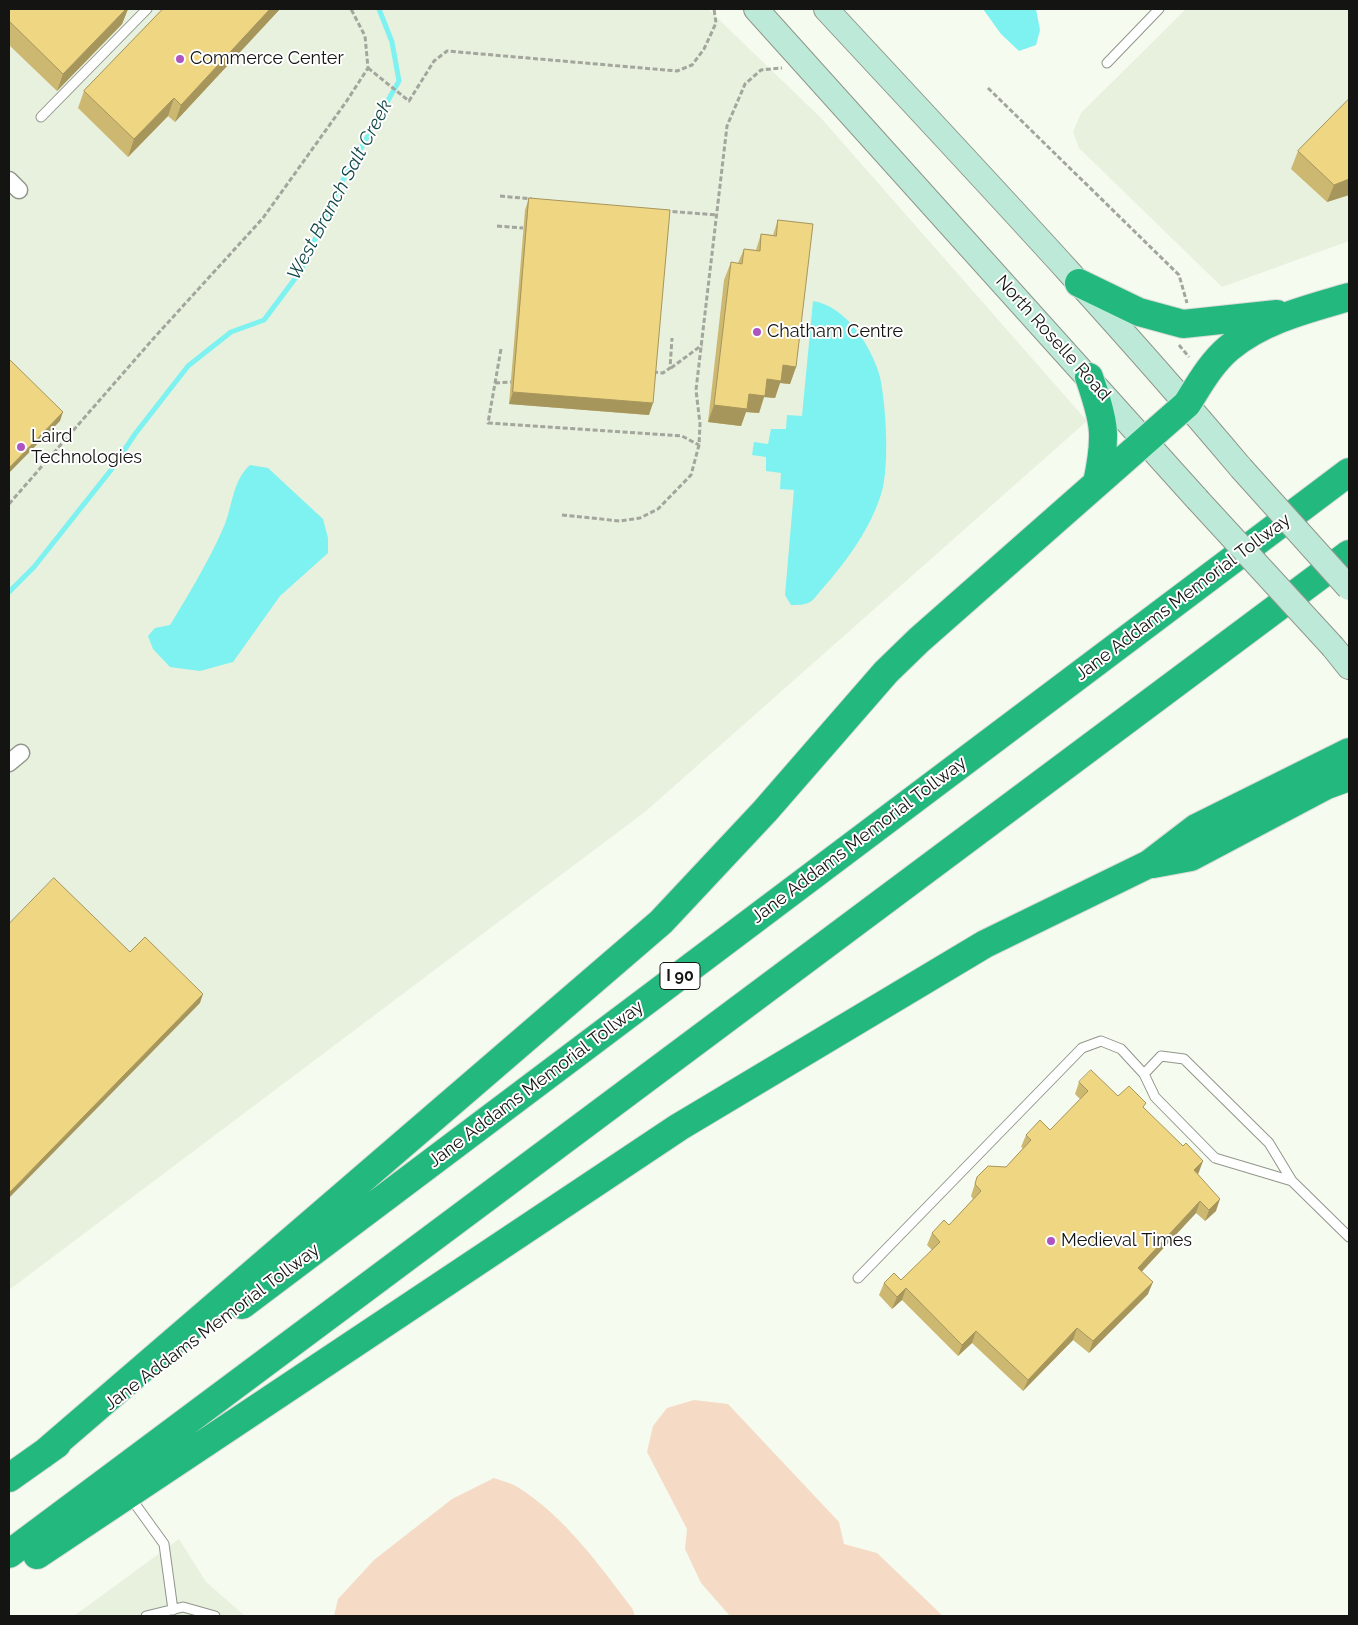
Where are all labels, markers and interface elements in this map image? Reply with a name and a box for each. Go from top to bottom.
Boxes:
place label: Commerce Center [190,48,344,70]
marker: Commerce Center [174,53,186,65]
water label: West Branch Salt Creek [283,96,397,284]
street label: North Roselle Road [991,271,1115,405]
place label: Chatham Centre [767,321,903,343]
marker: Chatham Centre [751,326,763,338]
place label: Laird Technologies [31,426,142,468]
marker: Laird Technologies [15,441,27,453]
street label: Jane Addams Memorial Tollway [1071,509,1295,685]
street label: Jane Addams Memorial Tollway [747,752,971,928]
road number: I 90 [660,962,700,989]
street label: Jane Addams Memorial Tollway [424,996,648,1172]
place label: Medieval Times [1061,1230,1192,1252]
marker: Medieval Times [1045,1235,1057,1247]
street label: Jane Addams Memorial Tollway [100,1239,324,1415]

